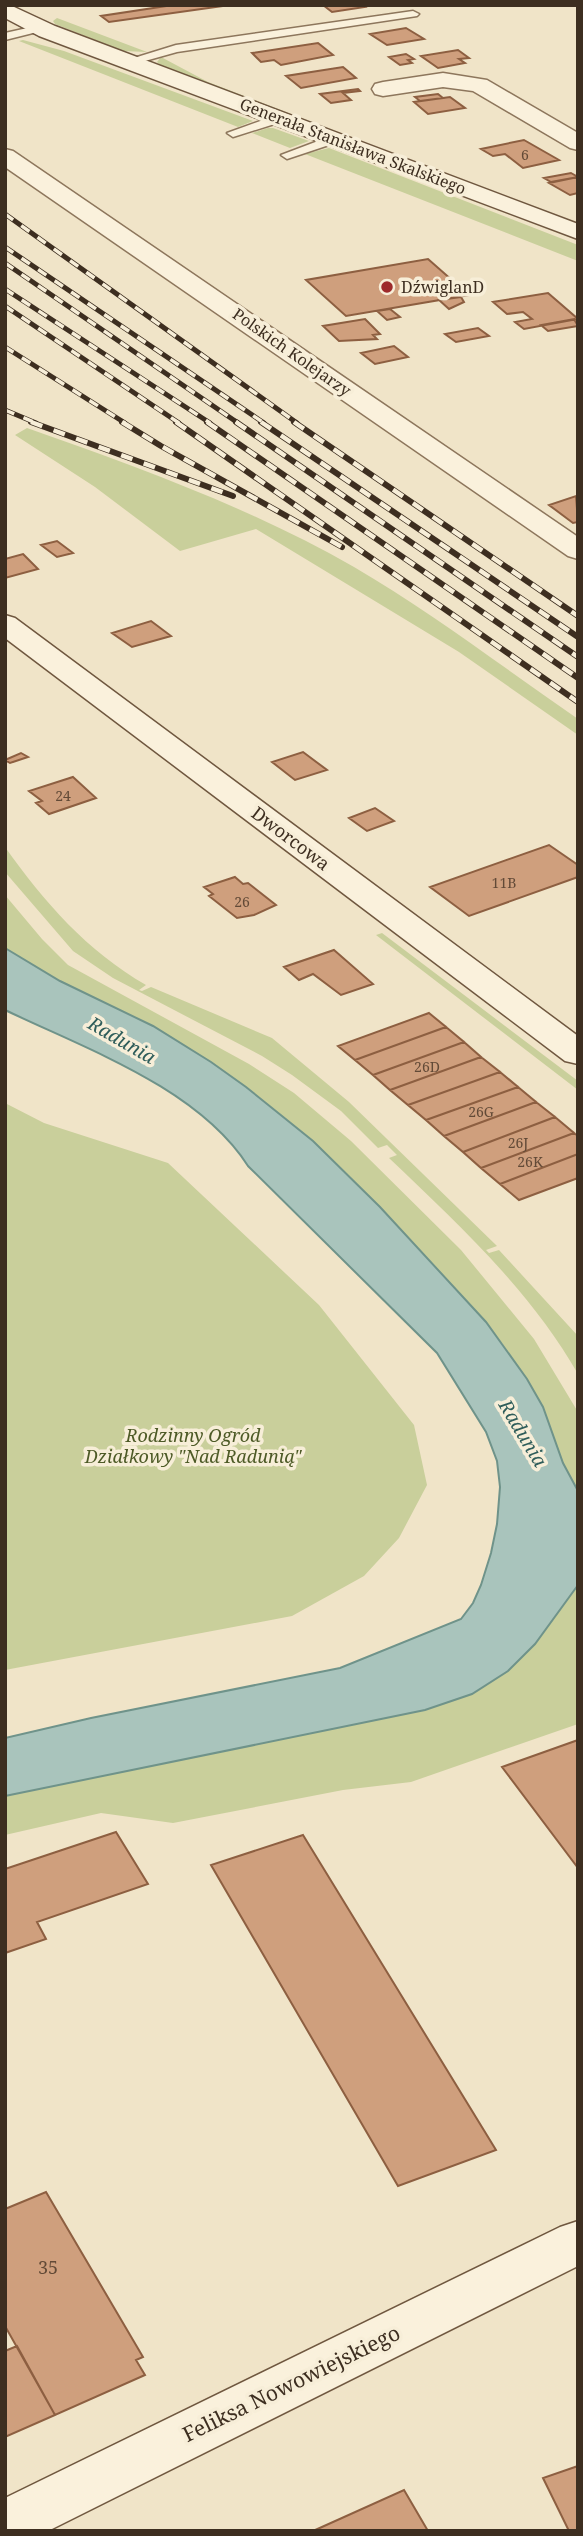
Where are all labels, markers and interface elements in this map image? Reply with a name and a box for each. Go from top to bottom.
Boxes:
street label: Generała Stanisława Skalskiego [237,93,469,199]
house number: 6 [521,145,529,164]
place label: DźwiglanD [401,276,484,298]
marker: DźwiglanD [379,279,395,295]
street label: Polskich Kolejarzy [228,303,356,402]
house number: 24 [55,786,71,805]
street label: Dworcowa [247,801,335,875]
house number: 11B [492,873,516,892]
house number: 26 [234,892,250,911]
water label: Radunia [83,1010,161,1070]
house number: 26D [414,1057,440,1076]
house number: 26G [468,1102,494,1121]
house number: 26J [508,1133,528,1152]
house number: 26K [517,1152,543,1171]
water label: Radunia [492,1394,553,1471]
park label: Rodzinny Ogród Działkowy "Nad Radunią" [84,1423,303,1468]
house number: 35 [38,2255,58,2279]
street label: Feliksa Nowowiejskiego [177,2318,405,2448]

